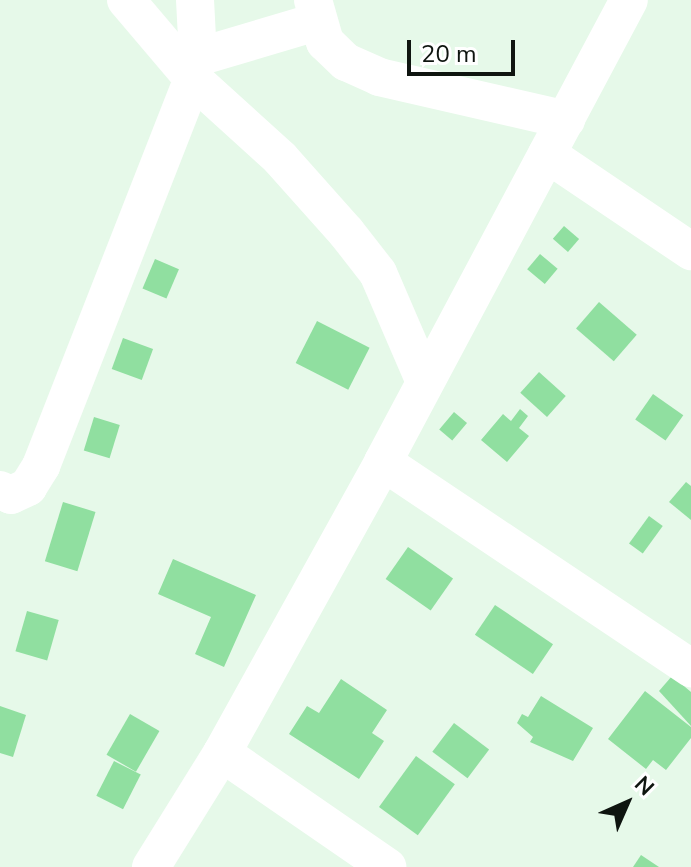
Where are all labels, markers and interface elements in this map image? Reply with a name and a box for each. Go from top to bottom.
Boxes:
scale bar [411,24,519,74]
text: 20 m [421,38,477,70]
north arrow [587,763,667,843]
text: N [628,770,660,802]

